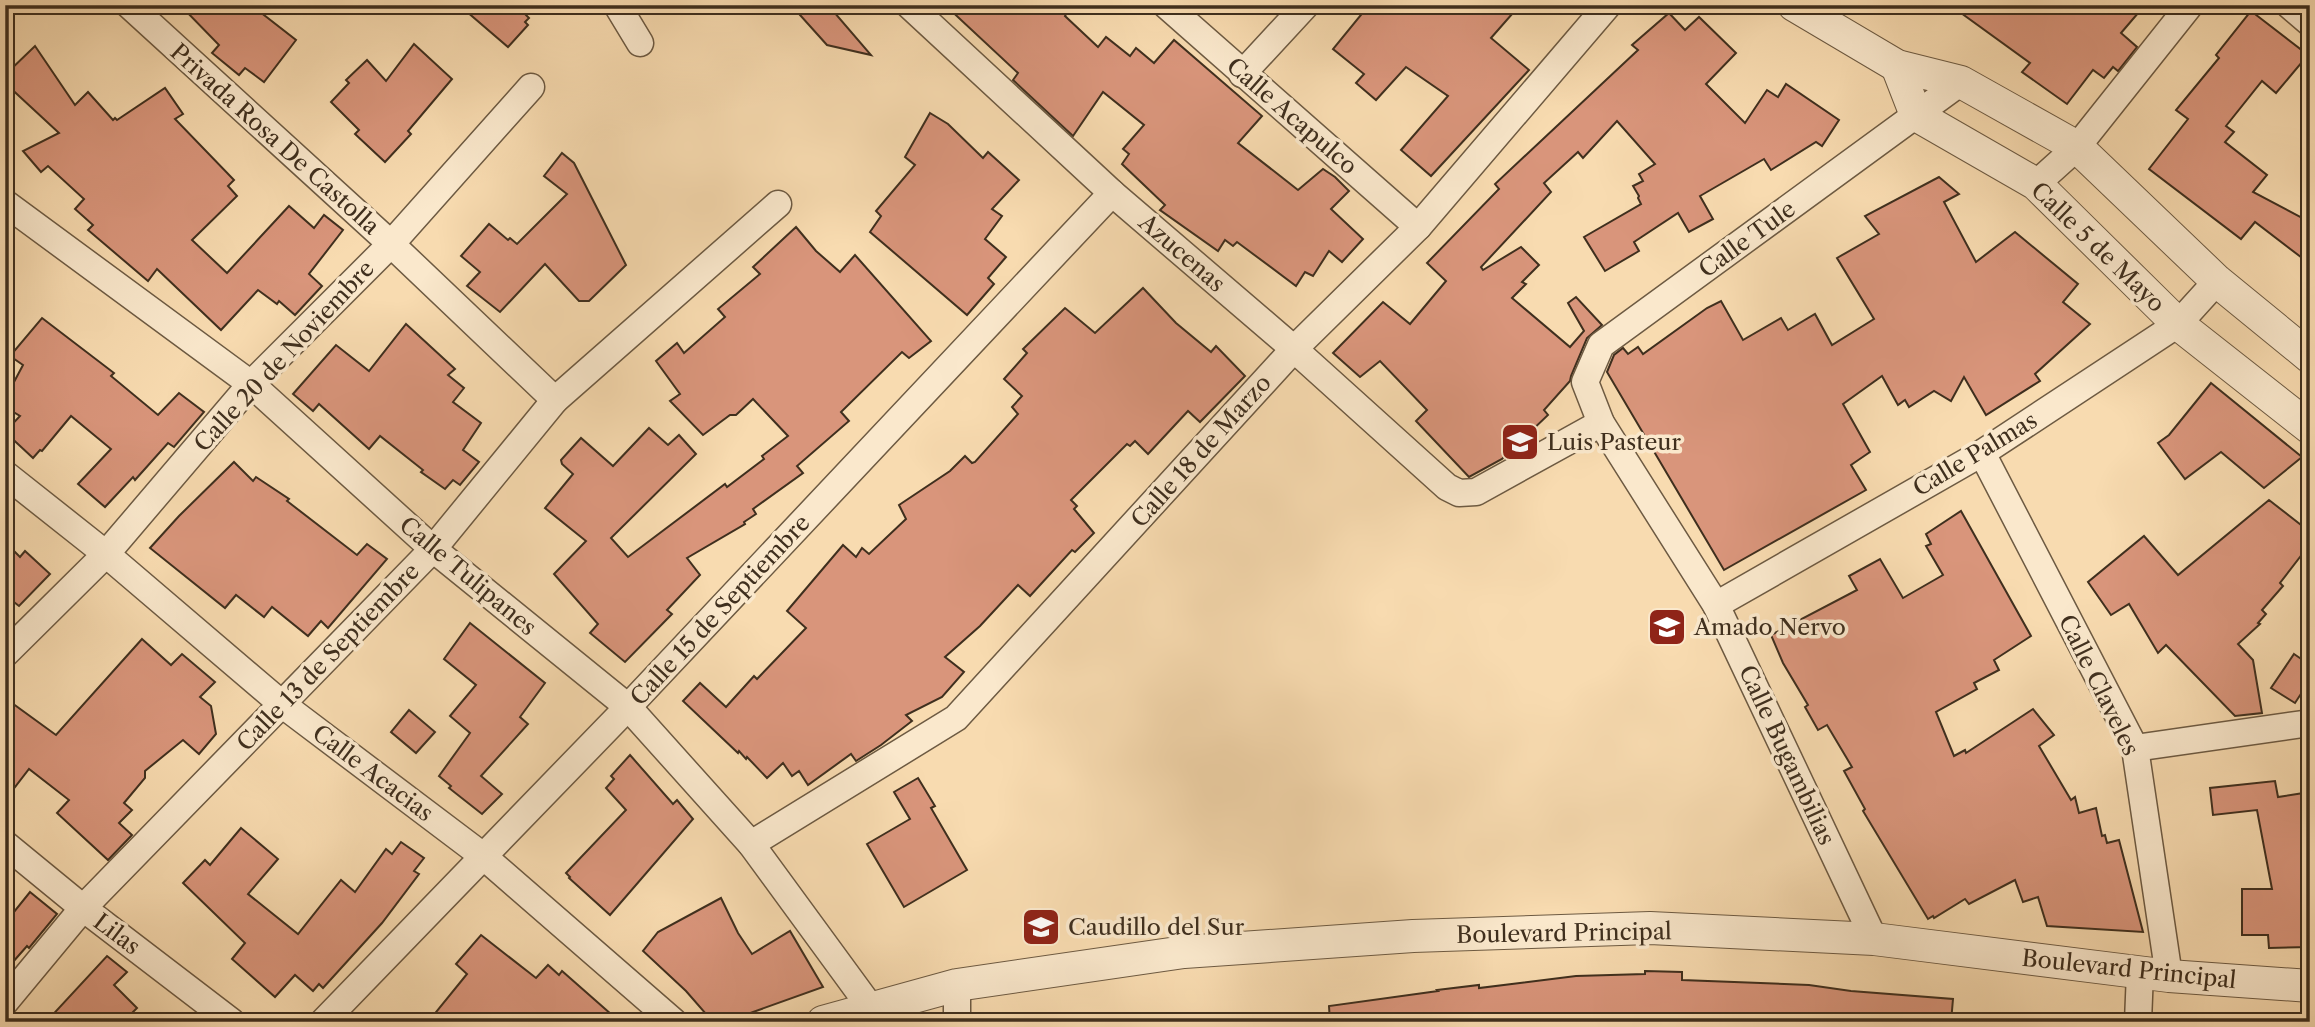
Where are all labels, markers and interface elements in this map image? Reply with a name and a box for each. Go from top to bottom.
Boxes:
street label: Privada Rosa De Castolla [165,38,386,241]
street label: Calle Acapulco [1221,52,1363,180]
street label: Calle 5 de Mayo [2025,176,2171,318]
street label: Calle Tule [1693,195,1801,283]
street label: Azucenas [1133,207,1231,298]
street label: Calle 20 de Noviembre [188,255,380,457]
street label: Calle 18 de Marzo [1125,369,1277,533]
street label: Calle Palmas [1908,406,2042,502]
school or university icon: Luis Pasteur [1499,421,1541,463]
place label: Luis Pasteur [1547,428,1681,456]
street label: Calle 15 de Septiembre [624,509,816,711]
street label: Calle Tulipanes [394,511,542,641]
street label: Calle 13 de Septiembre [231,557,425,757]
school or university icon: Amado Nervo [1646,606,1688,648]
street label: Calle Claveles [2053,610,2145,760]
place label: Amado Nervo [1693,613,1846,641]
street label: Calle Bugambilias [1733,661,1841,849]
street label: Calle Acacias [307,719,439,827]
school or university icon: Caudillo del Sur [1020,906,1062,948]
street label: Lilas [88,907,146,961]
place label: Caudillo del Sur [1068,913,1245,941]
street label: Boulevard Principal [1456,917,1672,949]
street label: Boulevard Principal [2020,944,2238,994]

